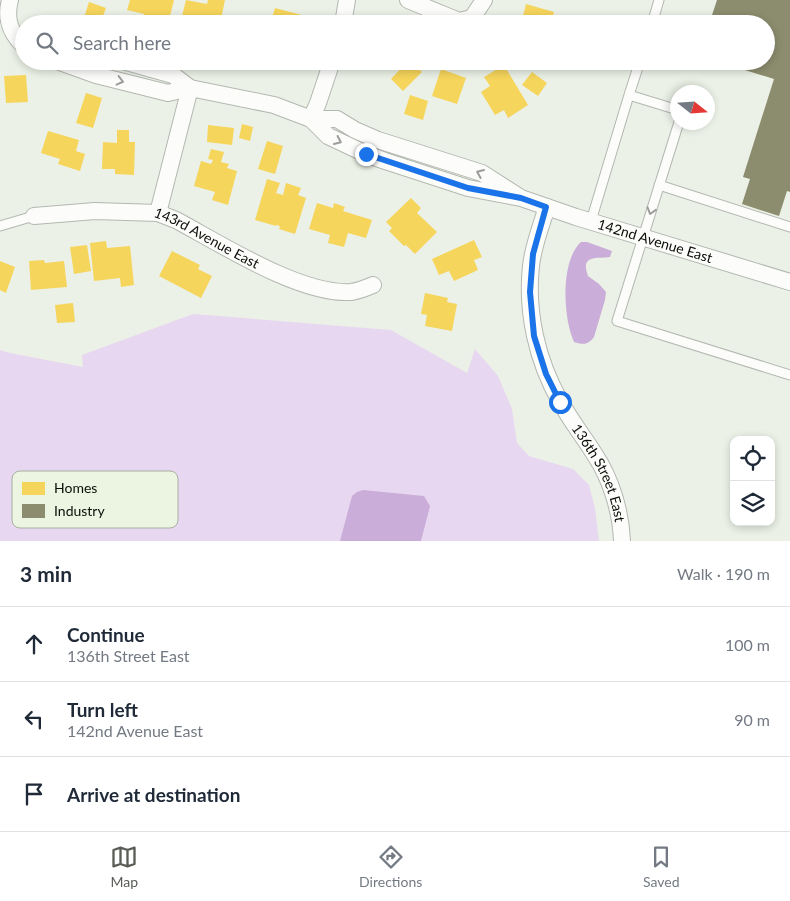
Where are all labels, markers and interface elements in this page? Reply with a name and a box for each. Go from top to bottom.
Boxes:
search box [15,15,775,70]
icon: search [33,29,61,57]
text: Search here [73,31,171,54]
one-way arrow [116,75,125,86]
north arrow [670,85,715,130]
one-way arrow [333,135,342,145]
route end [355,143,378,166]
one-way arrow [476,168,485,179]
street label: 143rd Avenue East [152,203,262,272]
one-way arrow [647,206,657,215]
street label: 142nd Avenue East [596,215,715,266]
route start [549,391,572,414]
street label: 136th Street East [569,420,629,523]
map controls [730,436,775,526]
button: locate [730,436,775,481]
legend [12,471,178,528]
text: Homes [54,479,97,496]
button: layers [730,481,775,526]
text: Industry [54,502,105,519]
text: 3 min [20,561,72,586]
text: Walk · 190 m [677,564,770,583]
text: Continue [67,623,145,646]
icon: ahead [20,630,48,658]
text: 100 m [725,635,770,654]
text: 136th Street East [67,646,190,665]
text: Turn left [67,698,138,721]
icon: left [20,705,48,733]
text: 90 m [734,710,770,729]
text: 142nd Avenue East [67,721,203,740]
icon: arrive [20,780,48,808]
text: Arrive at destination [67,783,240,806]
tab: Map [110,843,138,890]
tab: Directions [359,843,422,890]
tab: Saved [643,843,680,890]

